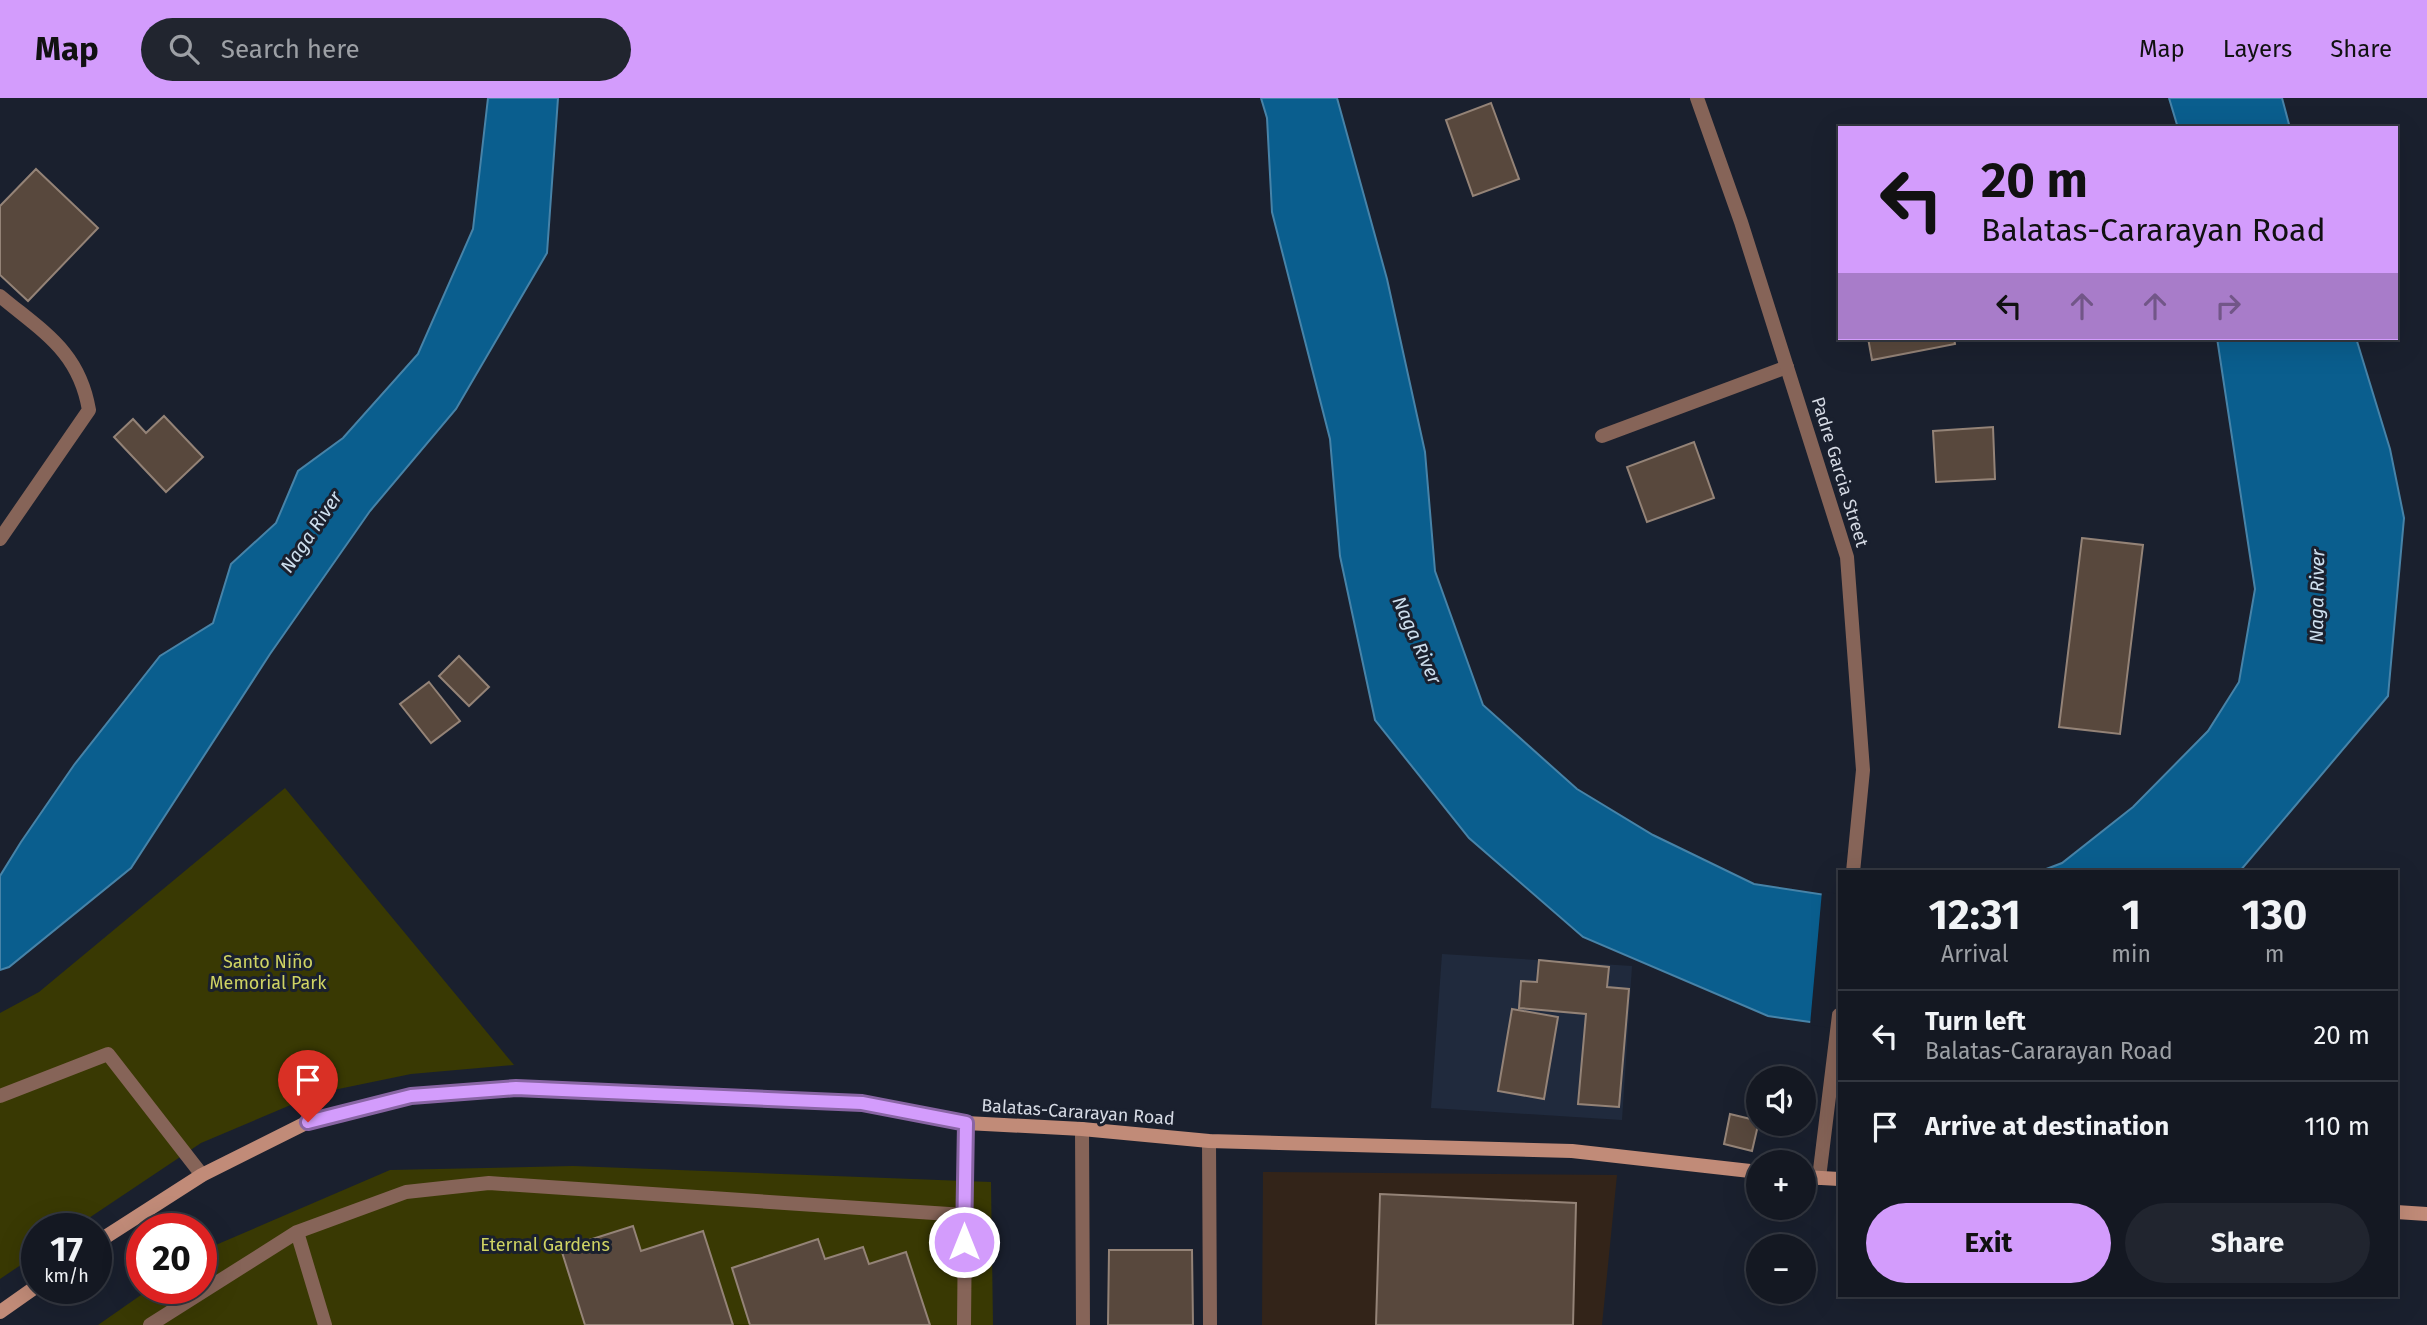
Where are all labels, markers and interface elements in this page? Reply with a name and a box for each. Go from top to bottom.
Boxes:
search box [141,18,631,81]
text: Map [35,29,99,69]
icon: search [165,30,203,68]
text: Search here [221,34,360,65]
text: Map [2139,35,2185,63]
text: Layers [2223,35,2292,63]
text: Share [2330,35,2392,63]
text: 20 m [1981,151,2088,210]
icon: left [1866,154,1957,245]
text: Balatas-Cararayan Road [1981,211,2326,249]
icon: left [1990,287,2028,325]
icon: ahead [2063,287,2101,325]
icon: ahead [2136,287,2174,325]
icon: right [2209,287,2247,325]
street label: Padre Garcia Street [1807,394,1873,550]
water label: Naga River [275,486,347,577]
water label: Naga River [2305,548,2329,643]
water label: Naga River [1388,593,1447,688]
text: 12:31 [1929,890,2021,940]
text: 1 [2121,890,2141,940]
text: 130 [2242,890,2307,940]
text: Arrival [1941,940,2008,968]
text: min [2111,940,2151,968]
text: m [2265,940,2284,968]
park label: Santo Niño Memorial Park [210,951,327,994]
text: Turn left [1925,1006,2026,1037]
icon: left [1866,1017,1904,1055]
text: 20 m [2313,1020,2370,1051]
text: Balatas-Cararayan Road [1925,1037,2173,1065]
pin [278,1050,338,1122]
icon: arrive [289,1061,327,1099]
map controls [1746,1066,1816,1304]
button: sound [1746,1066,1816,1136]
street label: Balatas-Cararayan Road [981,1094,1175,1130]
icon: arrive [1866,1108,1904,1146]
text: Arrive at destination [1925,1111,2169,1142]
text: 110 m [2304,1111,2370,1142]
button: + [1746,1150,1816,1220]
button: Exit [1866,1203,2111,1283]
button: Share [2125,1203,2370,1283]
position arrow [927,1205,1001,1279]
speed limit sign: 20 [126,1213,217,1304]
text: 17 [50,1228,83,1270]
park label: Eternal Gardens [480,1234,610,1256]
button: − [1746,1234,1816,1304]
text: km/h [44,1265,89,1287]

